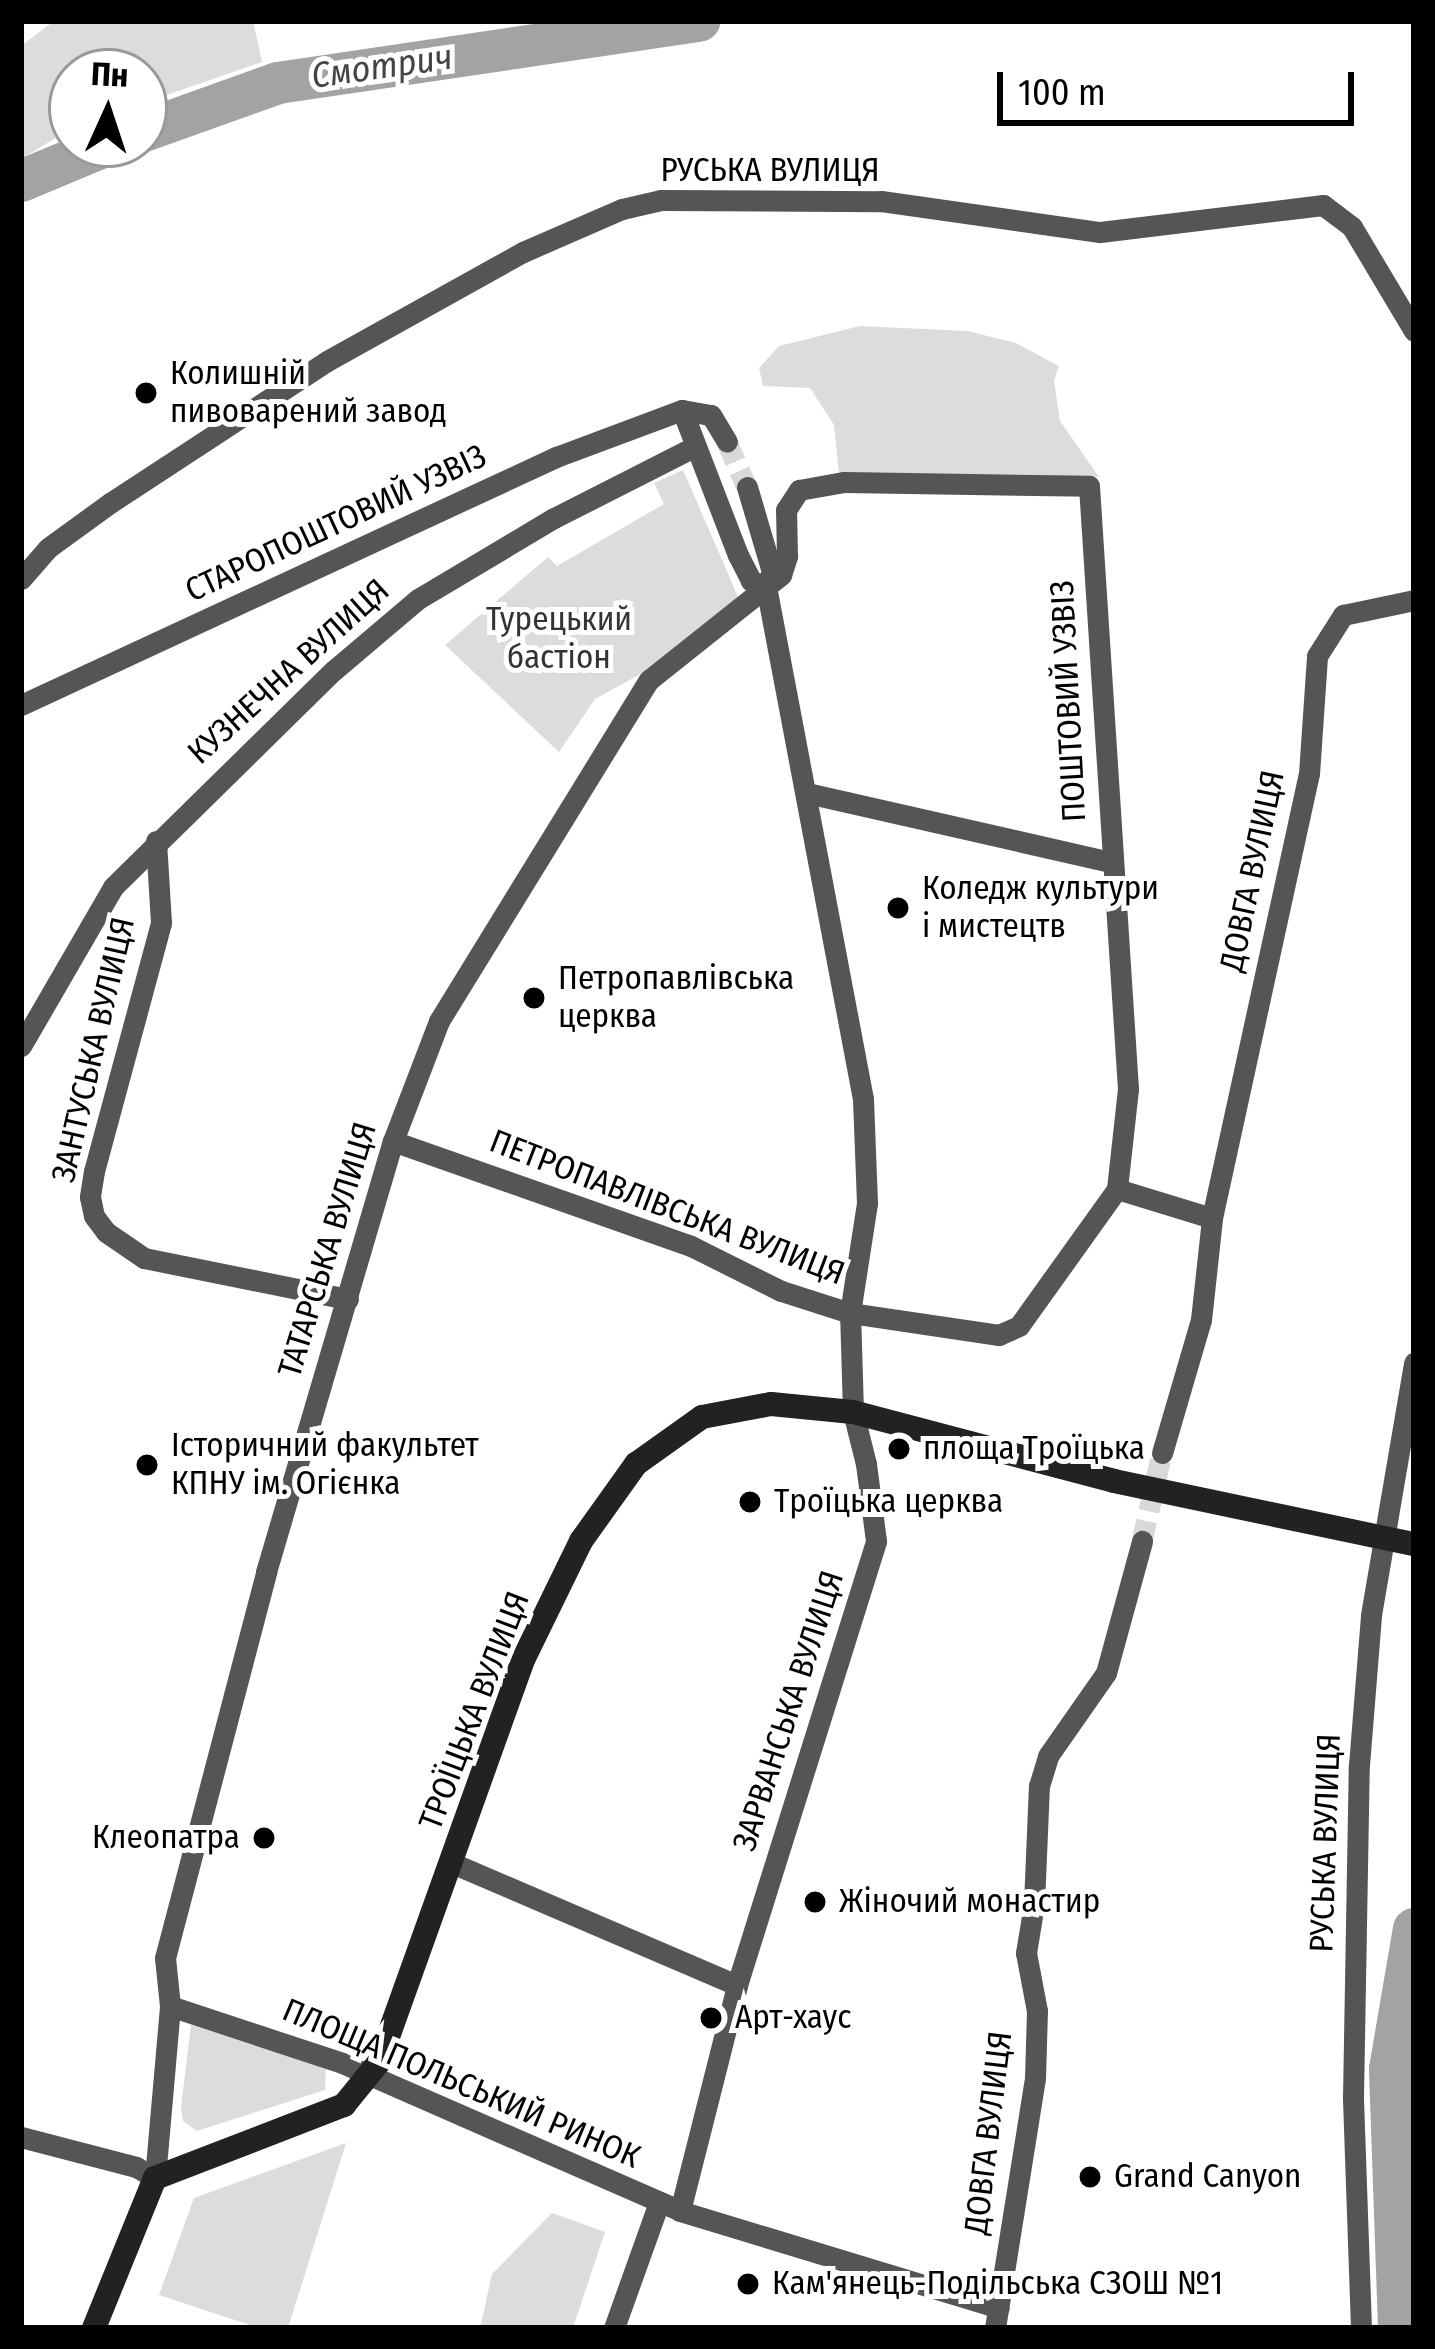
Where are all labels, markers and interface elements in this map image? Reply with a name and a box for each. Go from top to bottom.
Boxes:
water label: Смотрич [309,36,455,98]
north arrow [48,48,168,168]
scale bar [1003,48,1360,122]
text: Пн [90,54,129,96]
text: 100 m [1018,71,1106,115]
street label: РУСЬКА ВУЛИЦЯ [660,151,880,191]
place label: Колишній пивоварений завод [170,354,447,432]
marker: Колишній пивоварений завод [133,380,159,406]
street label: СТАРОПОШТОВИЙ УЗВІЗ [179,437,493,611]
street label: КУЗНЕЧНА ВУЛИЦЯ [180,571,398,773]
street label: ПОШТОВИЙ УЗВІЗ [1043,579,1095,823]
park label: Турецький бастіон [486,600,632,678]
street label: ДОВГА ВУЛИЦЯ [1212,767,1294,975]
place label: Коледж культури і мистецтв [922,869,1159,947]
marker: Коледж культури і мистецтв [885,895,911,921]
street label: ЗАНТУСЬКА ВУЛИЦЯ [44,914,144,1186]
place label: Петропавлівська церква [558,959,794,1037]
marker: Петропавлівська церква [521,985,547,1011]
street label: ТАТАРСЬКА ВУЛИЦЯ [270,1118,386,1382]
street label: ПЕТРОПАВЛІВСЬКА ВУЛИЦЯ [484,1122,850,1294]
place label: Історичний факультет КПНУ ім. Огієнка [171,1426,479,1504]
place label: площа Троїцька [923,1429,1145,1469]
marker: площа Троїцька [886,1436,912,1462]
marker: Історичний факультет КПНУ ім. Огієнка [134,1452,160,1478]
place label: Троїцька церква [774,1482,1003,1522]
marker: Троїцька церква [737,1489,763,1515]
street label: ЗАРВАНСЬКА ВУЛИЦЯ [725,1566,853,1856]
street label: ТРОЇЦЬКА ВУЛИЦЯ [411,1586,539,1836]
street label: РУСЬКА ВУЛИЦЯ [1302,1733,1350,1953]
place label: Клеопатра [92,1818,240,1858]
marker: Клеопатра [251,1825,277,1851]
place label: Жіночий монастир [839,1882,1100,1922]
marker: Жіночий монастир [802,1889,828,1915]
street label: ПЛОЩА ПОЛЬСЬКИЙ РИНОК [276,1991,646,2177]
place label: Арт-хаус [735,1998,851,2038]
marker: Арт-хаус [698,2005,724,2031]
street label: ДОВГА ВУЛИЦЯ [957,2029,1021,2237]
place label: Grand Canyon [1114,2157,1302,2197]
marker: Grand Canyon [1077,2164,1103,2190]
place label: Кам'янець-Подільська СЗОШ №1 [772,2264,1223,2304]
marker: Кам'янець-Подільська СЗОШ №1 [735,2271,761,2297]

